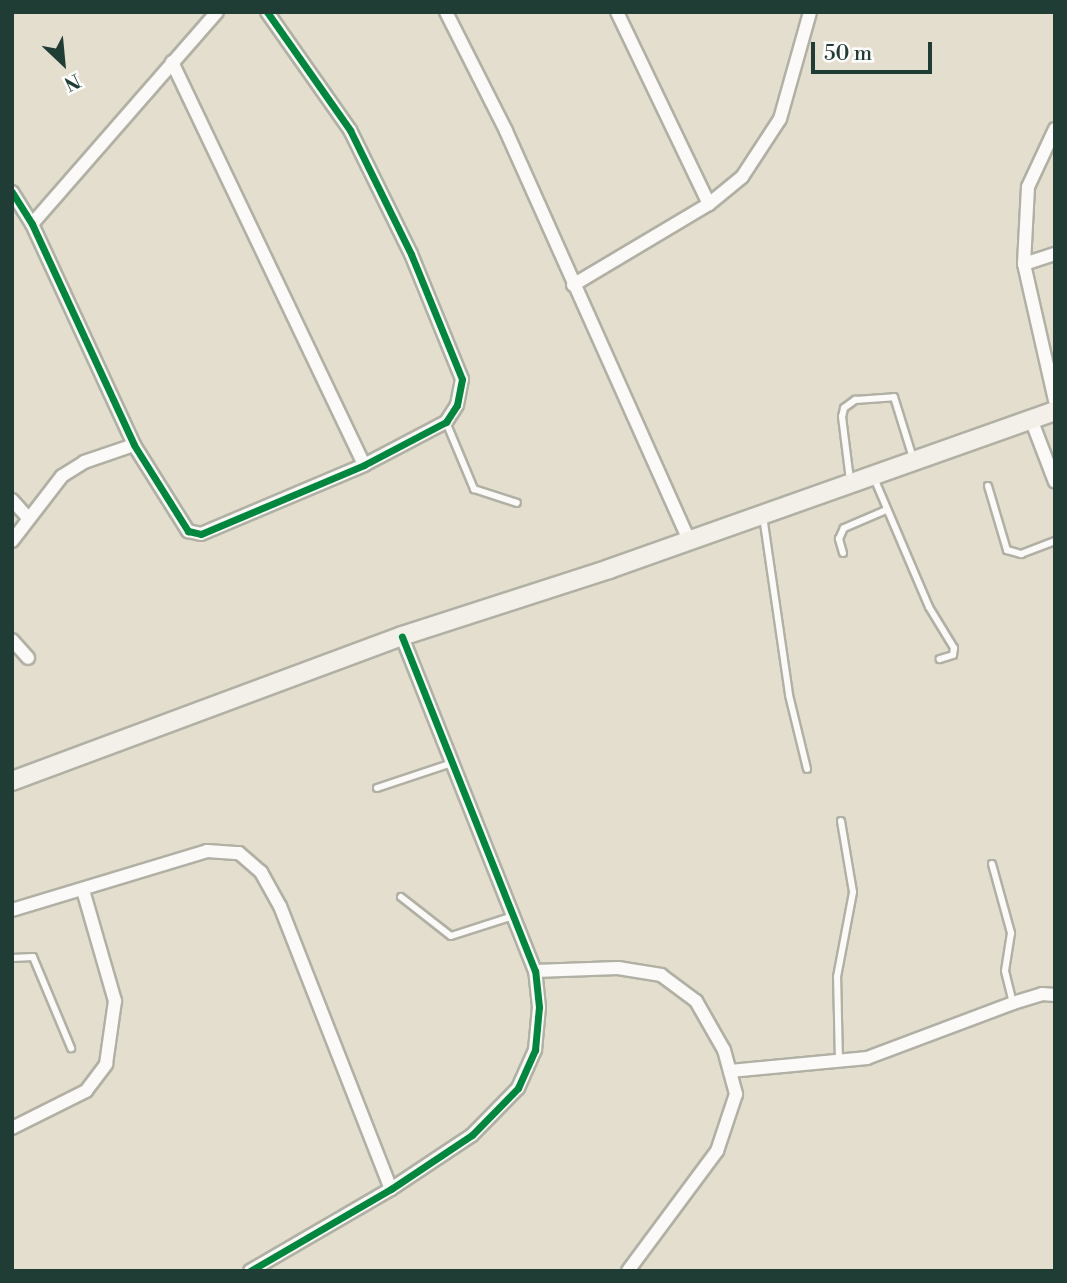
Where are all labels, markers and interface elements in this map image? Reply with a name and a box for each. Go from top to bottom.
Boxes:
north arrow [28,28,98,98]
scale bar [815,28,936,72]
text: 50 m [824,41,872,67]
text: N [60,68,84,96]

